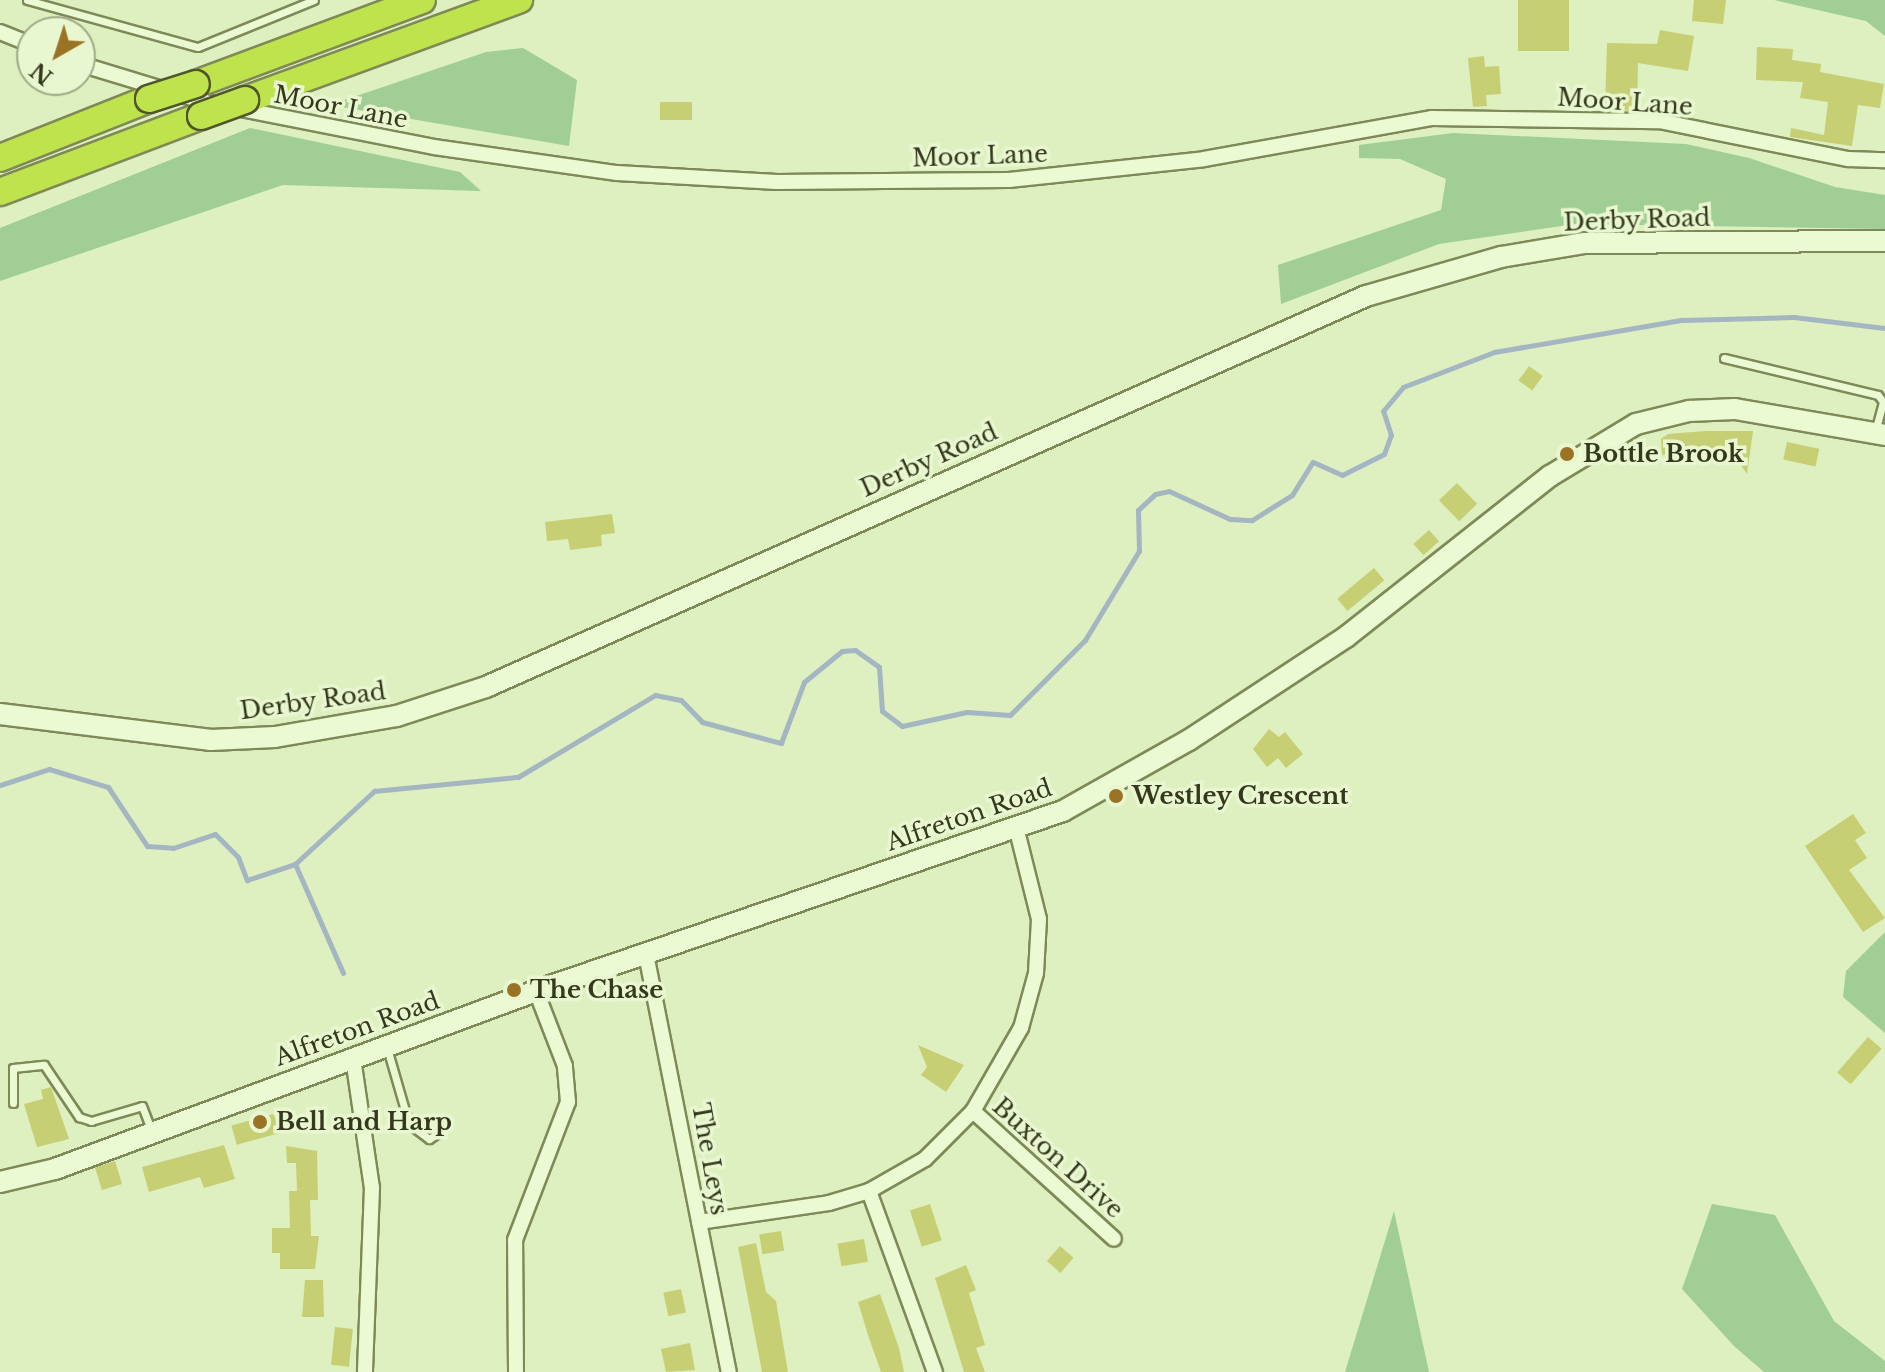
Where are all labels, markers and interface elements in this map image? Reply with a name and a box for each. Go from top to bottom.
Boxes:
north arrow [16,16,96,96]
text: N [25,56,58,90]
street label: Moor Lane [271,80,411,134]
street label: Moor Lane [1556,83,1694,121]
street label: Moor Lane [911,139,1049,173]
street label: Derby Road [1563,203,1711,237]
street label: Derby Road [856,417,1002,503]
place label: Bottle Brook [1583,440,1744,468]
marker: Bottle Brook [1558,445,1576,463]
street label: Derby Road [238,676,388,726]
street label: Alfreton Road [882,773,1056,857]
place label: Westley Crescent [1132,782,1349,810]
marker: Westley Crescent [1107,787,1125,805]
place label: The Chase [530,976,663,1004]
marker: The Chase [505,981,523,999]
street label: Alfreton Road [271,986,443,1072]
street label: Buxton Drive [987,1092,1129,1224]
street label: The Leys [686,1101,734,1217]
place label: Bell and Harp [276,1108,452,1136]
marker: Bell and Harp [251,1113,269,1131]

